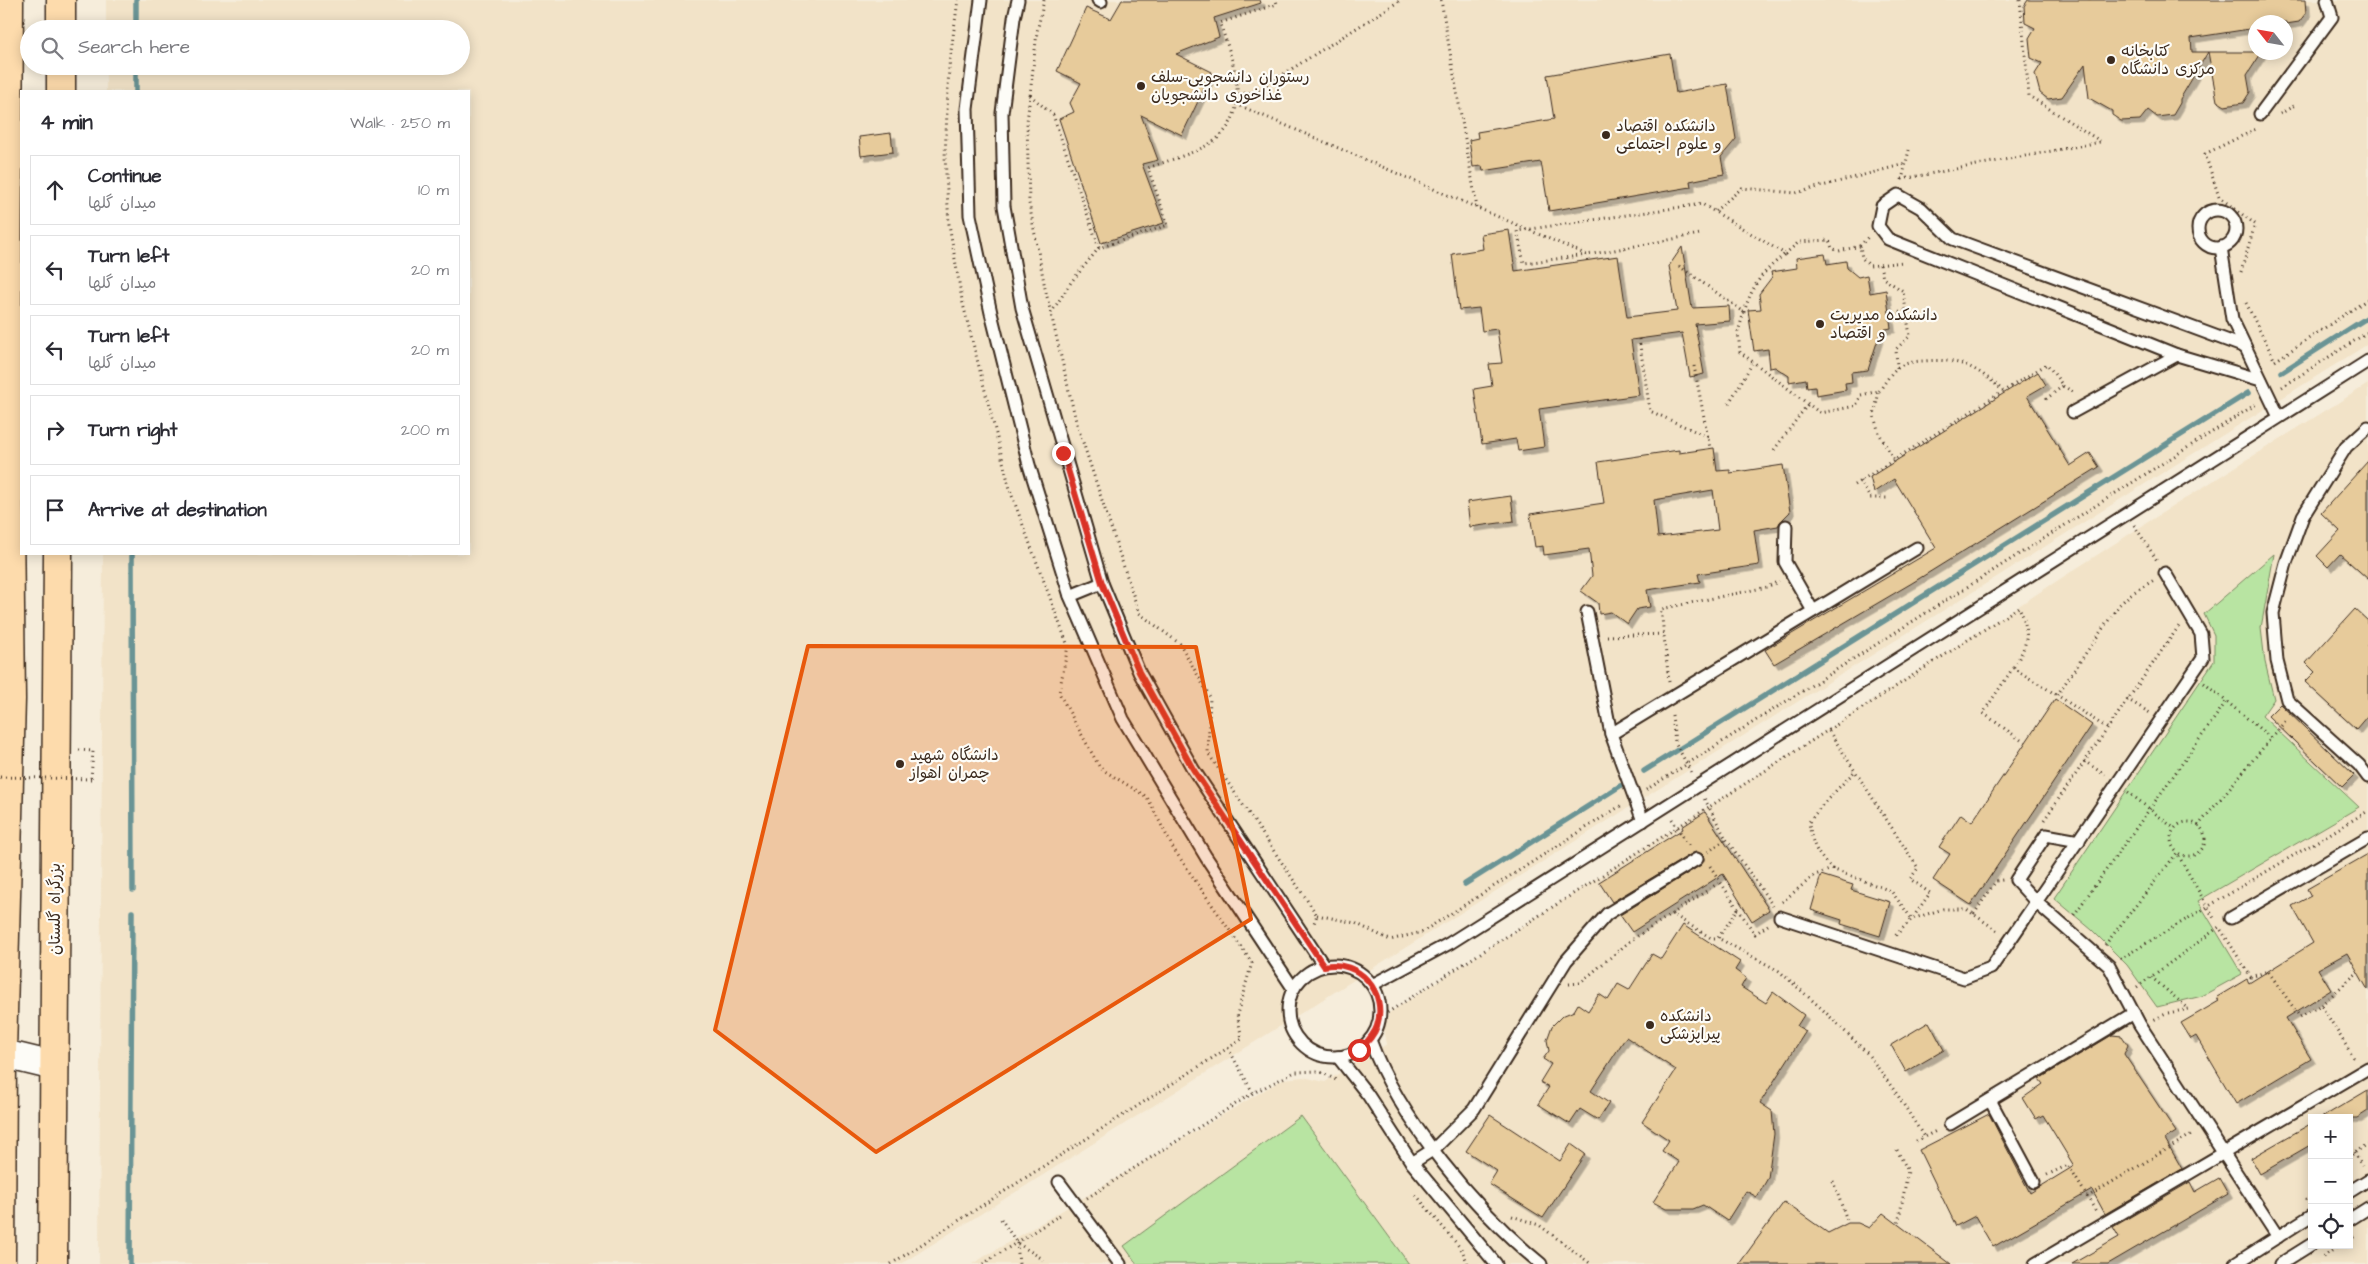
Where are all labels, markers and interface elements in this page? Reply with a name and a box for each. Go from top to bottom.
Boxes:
north arrow [2248,15,2293,60]
search box [20,20,470,75]
icon: search [38,34,66,62]
text: Search here [78,34,190,61]
place label: کتابخانه مرکزی دانشگاه [2121,40,2215,80]
marker: کتابخانه مرکزی دانشگاه [2105,54,2117,66]
place label: رستوران دانشجویی-سلف غذاخوری دانشجویان [1151,66,1310,106]
marker: رستوران دانشجویی-سلف غذاخوری دانشجویان [1135,80,1147,92]
text: 4 min [40,108,93,137]
text: Walk · 250 m [350,112,450,134]
place label: دانشکده اقتصاد و علوم اجتماعی [1616,115,1722,156]
marker: دانشکده اقتصاد و علوم اجتماعی [1600,129,1612,141]
text: Continue [88,163,162,190]
icon: ahead [41,176,69,204]
text: 10 m [418,179,449,201]
text: میدان گلها [88,192,156,214]
text: Turn left [88,243,169,270]
icon: left [41,256,69,284]
text: 20 m [411,259,449,281]
text: میدان گلها [88,272,156,294]
place label: دانشکده مدیریت و اقتصاد [1830,304,1938,344]
marker: دانشکده مدیریت و اقتصاد [1814,318,1826,330]
text: Turn left [88,323,169,350]
icon: left [41,336,69,364]
text: 20 m [411,339,449,361]
text: میدان گلها [88,352,156,374]
icon: right [41,416,69,444]
text: Turn right [88,417,177,444]
text: 200 m [401,419,449,441]
route end [1052,442,1075,465]
icon: arrive [41,496,69,524]
text: Arrive at destination [88,497,267,524]
place label: دانشگاه شهید چمران اهواز [908,744,999,784]
marker: دانشگاه شهید چمران اهواز [894,758,906,770]
street label: بزرگراه گلستان [44,863,66,955]
place label: دانشکده پیراپزشکی [1660,1005,1721,1045]
marker: دانشکده پیراپزشکی [1644,1019,1656,1031]
route start [1348,1039,1371,1062]
map controls [2308,1114,2353,1249]
button: + [2308,1114,2353,1159]
button: − [2308,1159,2353,1204]
button: locate [2308,1204,2353,1249]

